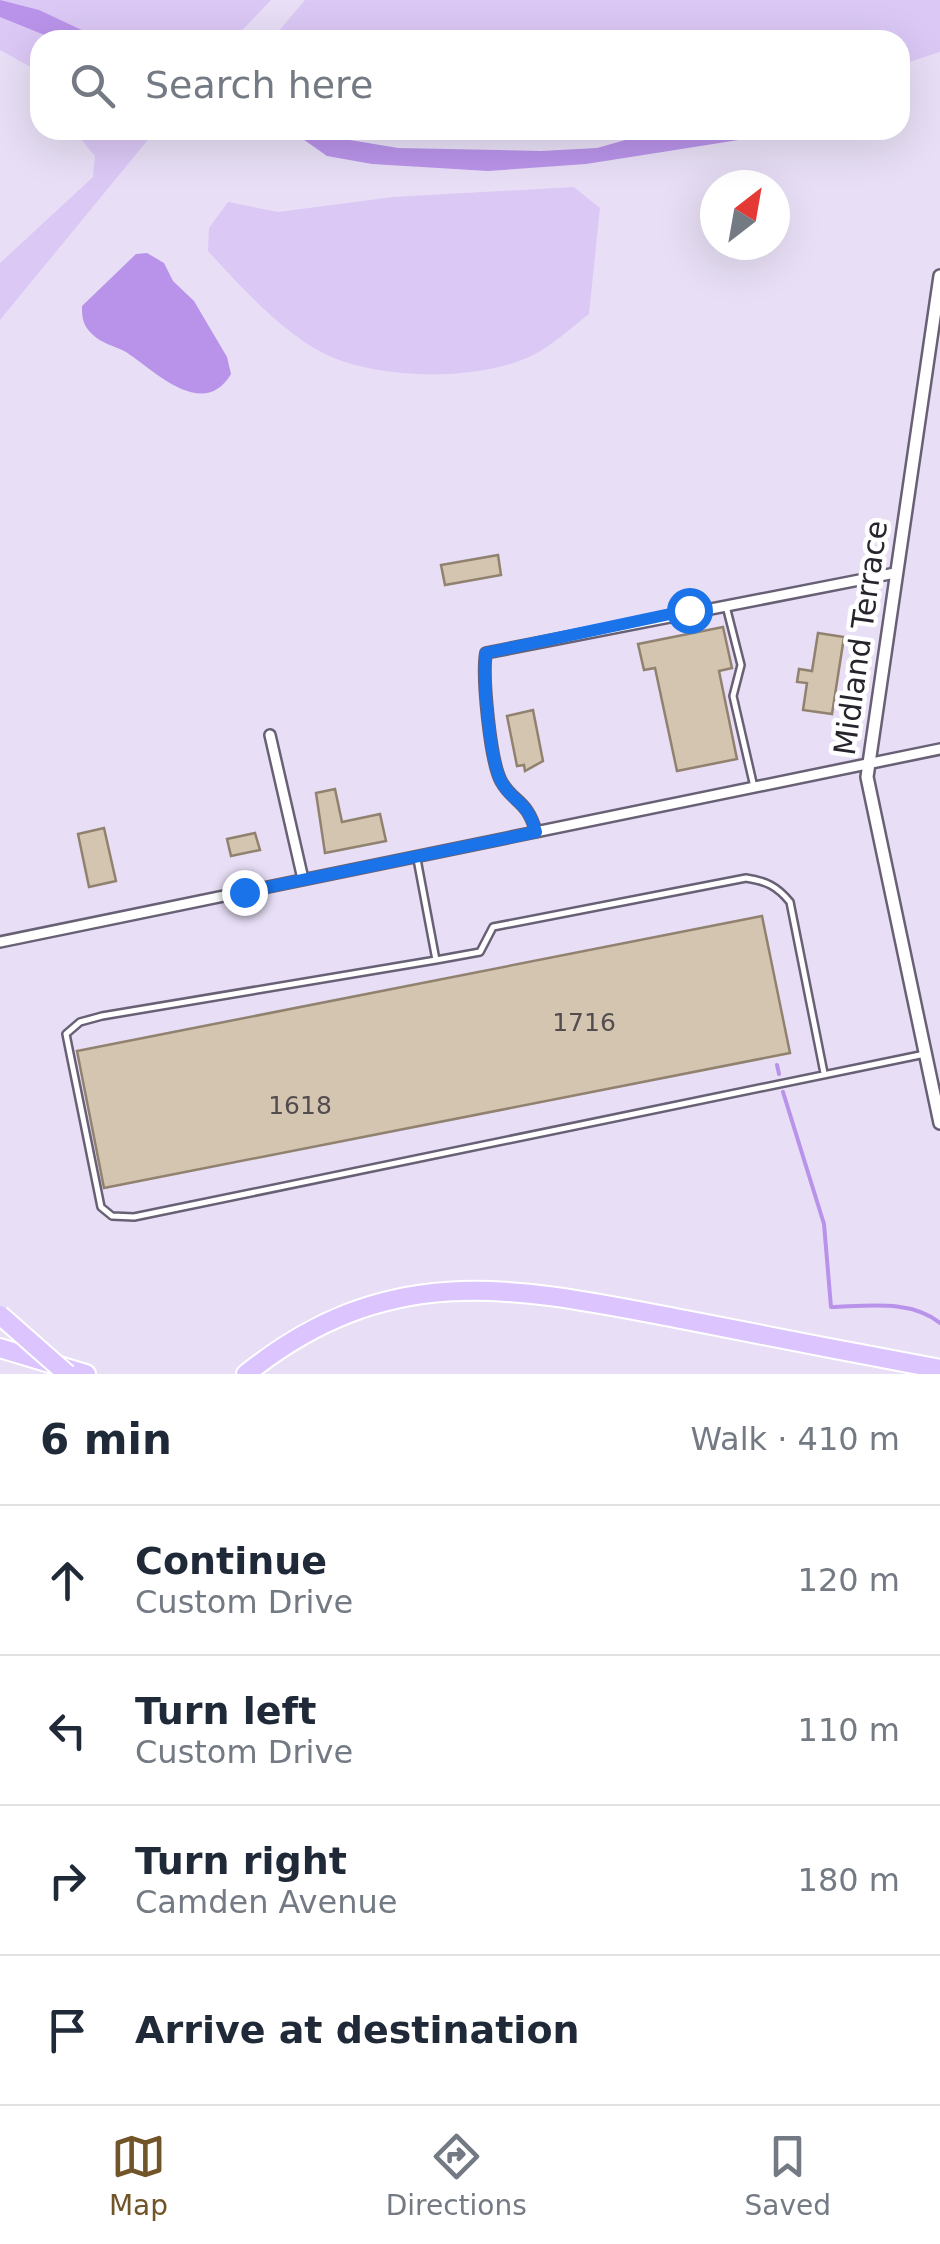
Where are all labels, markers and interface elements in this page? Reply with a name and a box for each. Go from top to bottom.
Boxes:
search box [30,30,910,140]
icon: search [65,58,120,113]
text: Search here [145,63,373,107]
north arrow [700,170,790,260]
street label: Midland Terrace [827,518,894,758]
route start [667,588,713,634]
route end [222,870,268,916]
house number: 1716 [552,1008,616,1037]
house number: 1618 [268,1091,332,1120]
text: 6 min [40,1415,172,1464]
text: Walk · 410 m [690,1420,900,1458]
text: Continue [135,1539,327,1583]
icon: ahead [40,1553,95,1608]
text: 120 m [798,1561,900,1599]
text: Custom Drive [135,1583,353,1621]
text: Turn left [135,1689,316,1733]
icon: left [40,1703,95,1758]
text: 110 m [798,1711,900,1749]
text: Custom Drive [135,1733,353,1771]
text: Turn right [135,1839,347,1883]
icon: right [40,1853,95,1908]
text: 180 m [798,1861,900,1899]
text: Camden Avenue [135,1883,397,1921]
icon: arrive [40,2003,95,2058]
text: Arrive at destination [135,2008,580,2052]
tab: Map [109,2129,168,2222]
tab: Directions [386,2129,527,2222]
tab: Saved [745,2129,831,2222]

